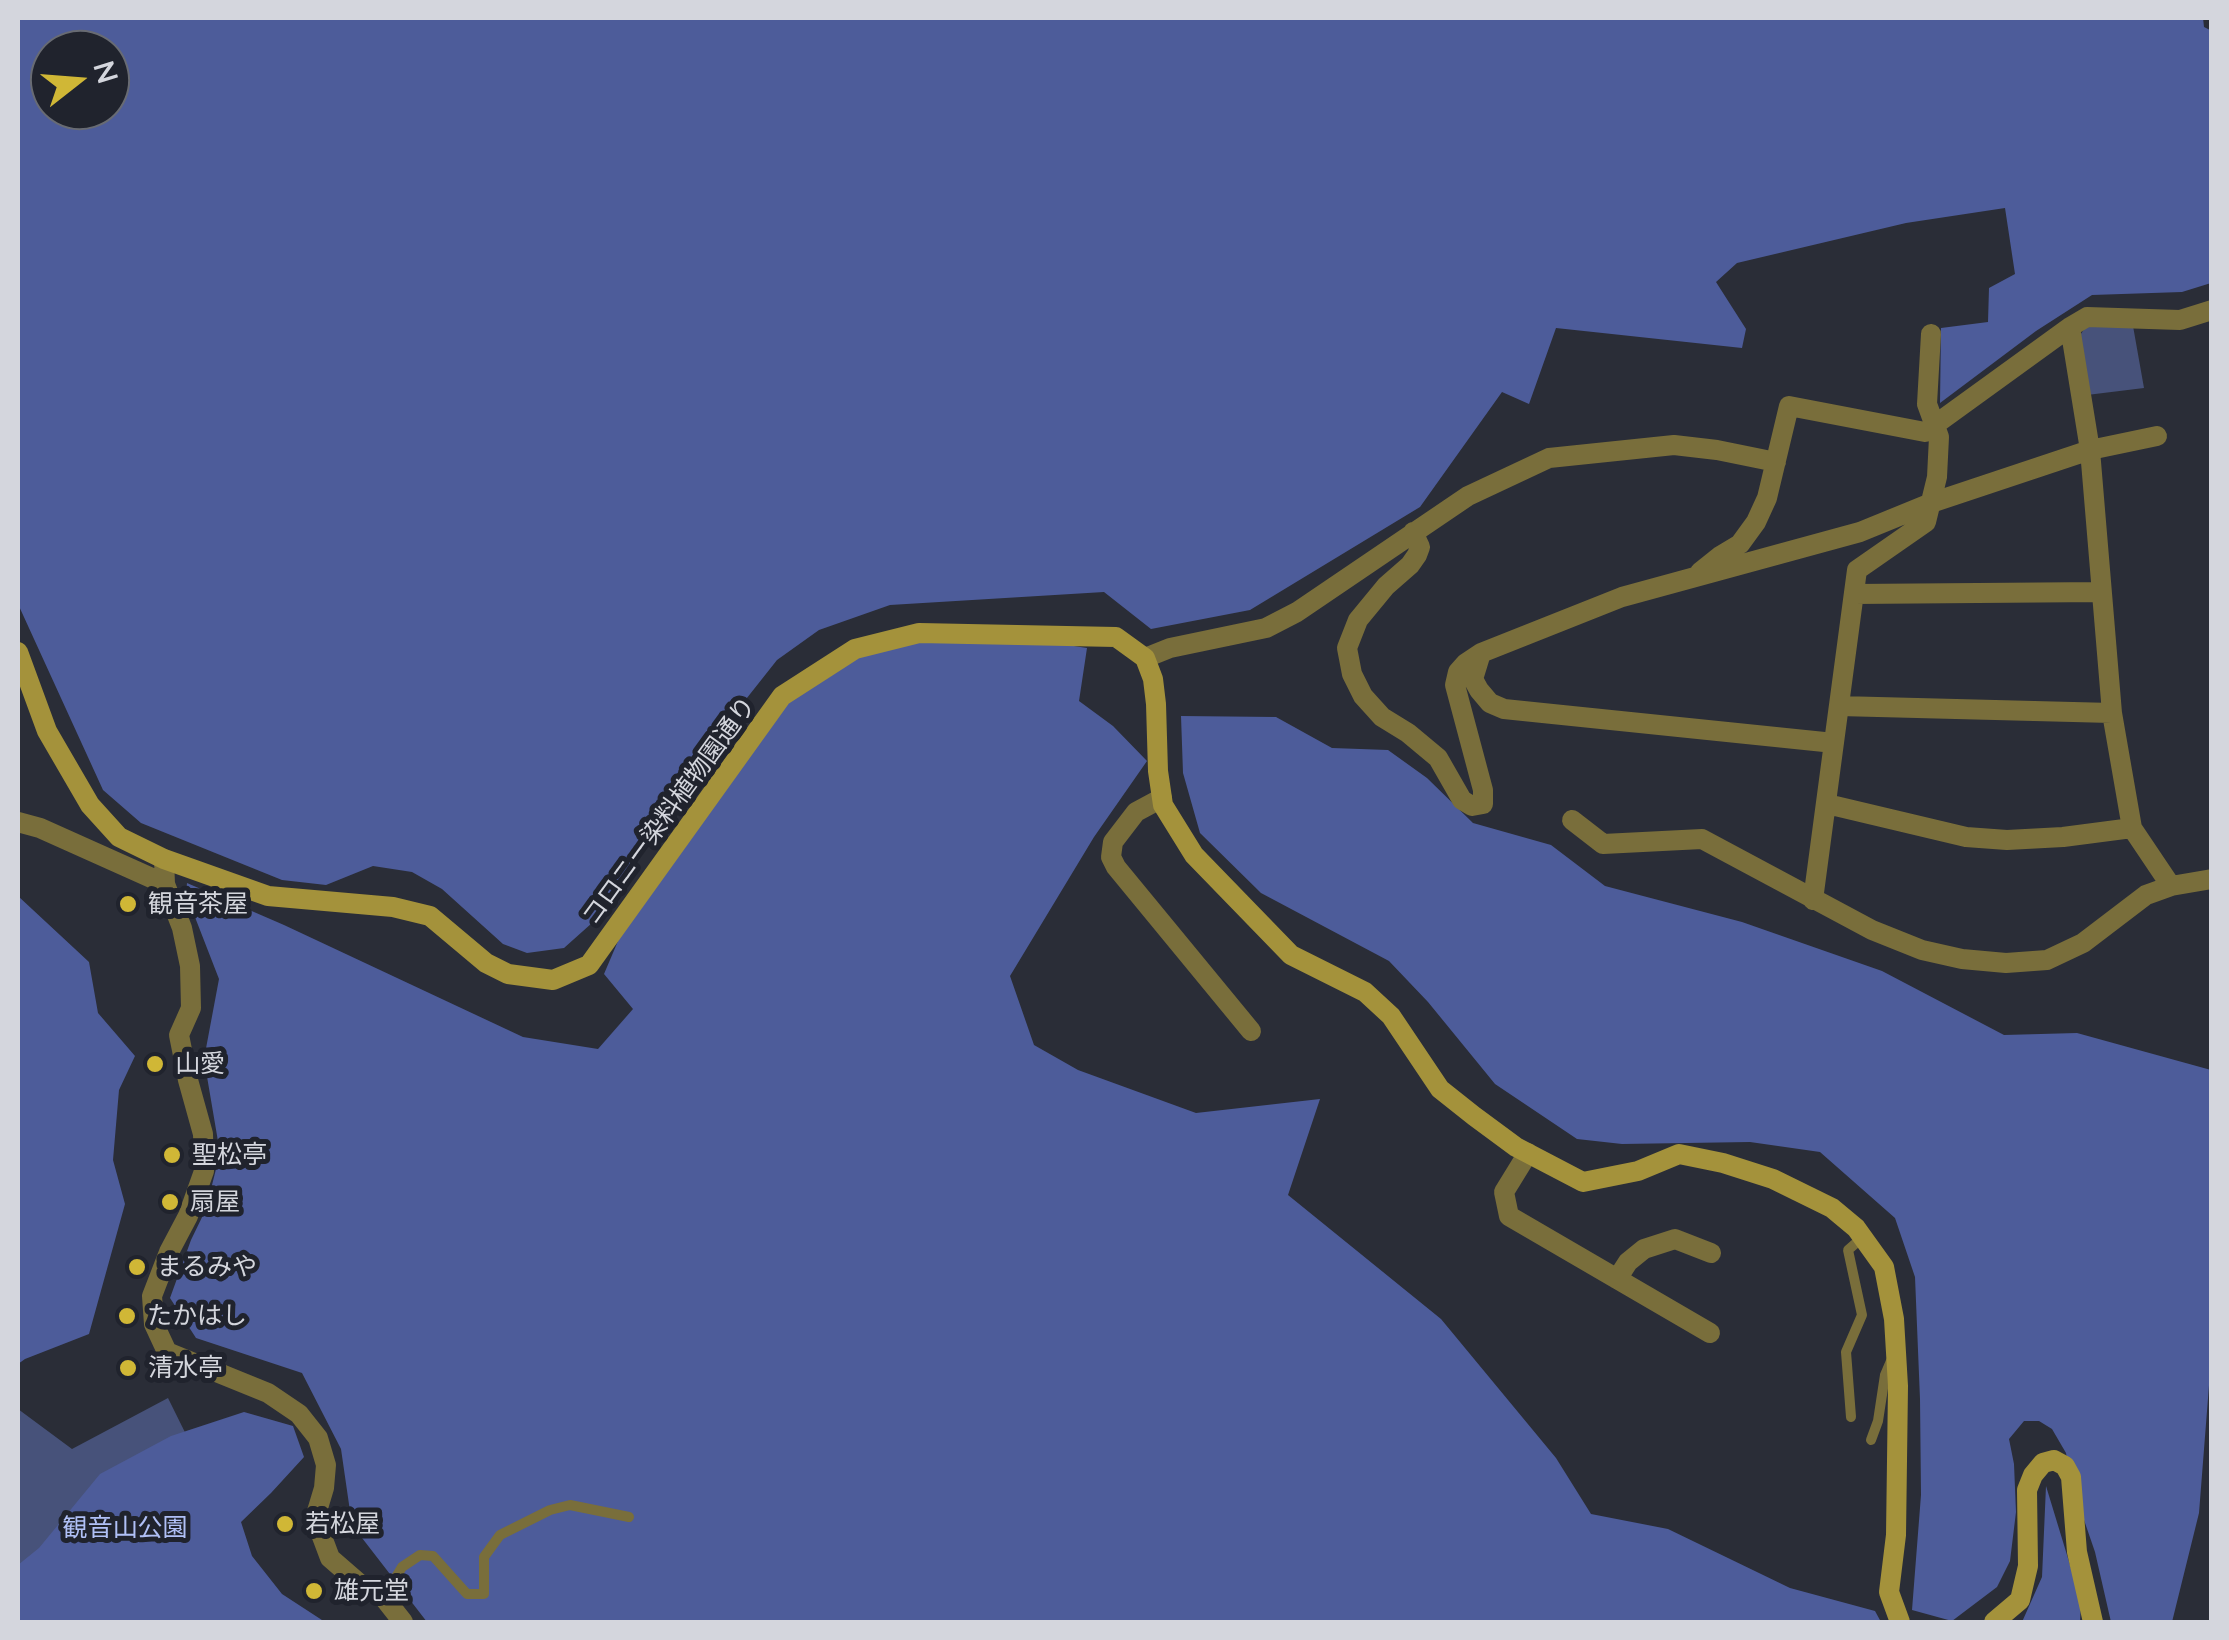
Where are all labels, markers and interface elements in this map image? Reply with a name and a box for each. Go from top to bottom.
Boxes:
north arrow [30,30,130,130]
text: N [87,57,126,87]
street label: コロニー染料植物園通り [576,691,762,931]
place label: 観音茶屋 [148,889,248,919]
marker: 観音茶屋 [117,893,139,915]
place label: 山愛 [175,1049,225,1079]
marker: 山愛 [144,1053,166,1075]
place label: 聖松亭 [192,1140,267,1170]
marker: 聖松亭 [161,1144,183,1166]
place label: 扇屋 [190,1187,240,1217]
marker: 扇屋 [159,1191,181,1213]
place label: まるみや [157,1252,257,1282]
marker: まるみや [126,1256,148,1278]
place label: たかはし [147,1301,247,1331]
marker: たかはし [116,1305,138,1327]
place label: 清水亭 [148,1353,223,1383]
marker: 清水亭 [117,1357,139,1379]
place label: 若松屋 [305,1509,380,1539]
park label: 観音山公園 [63,1513,187,1543]
marker: 若松屋 [274,1513,296,1535]
place label: 雄元堂 [334,1576,409,1606]
marker: 雄元堂 [303,1580,325,1602]

